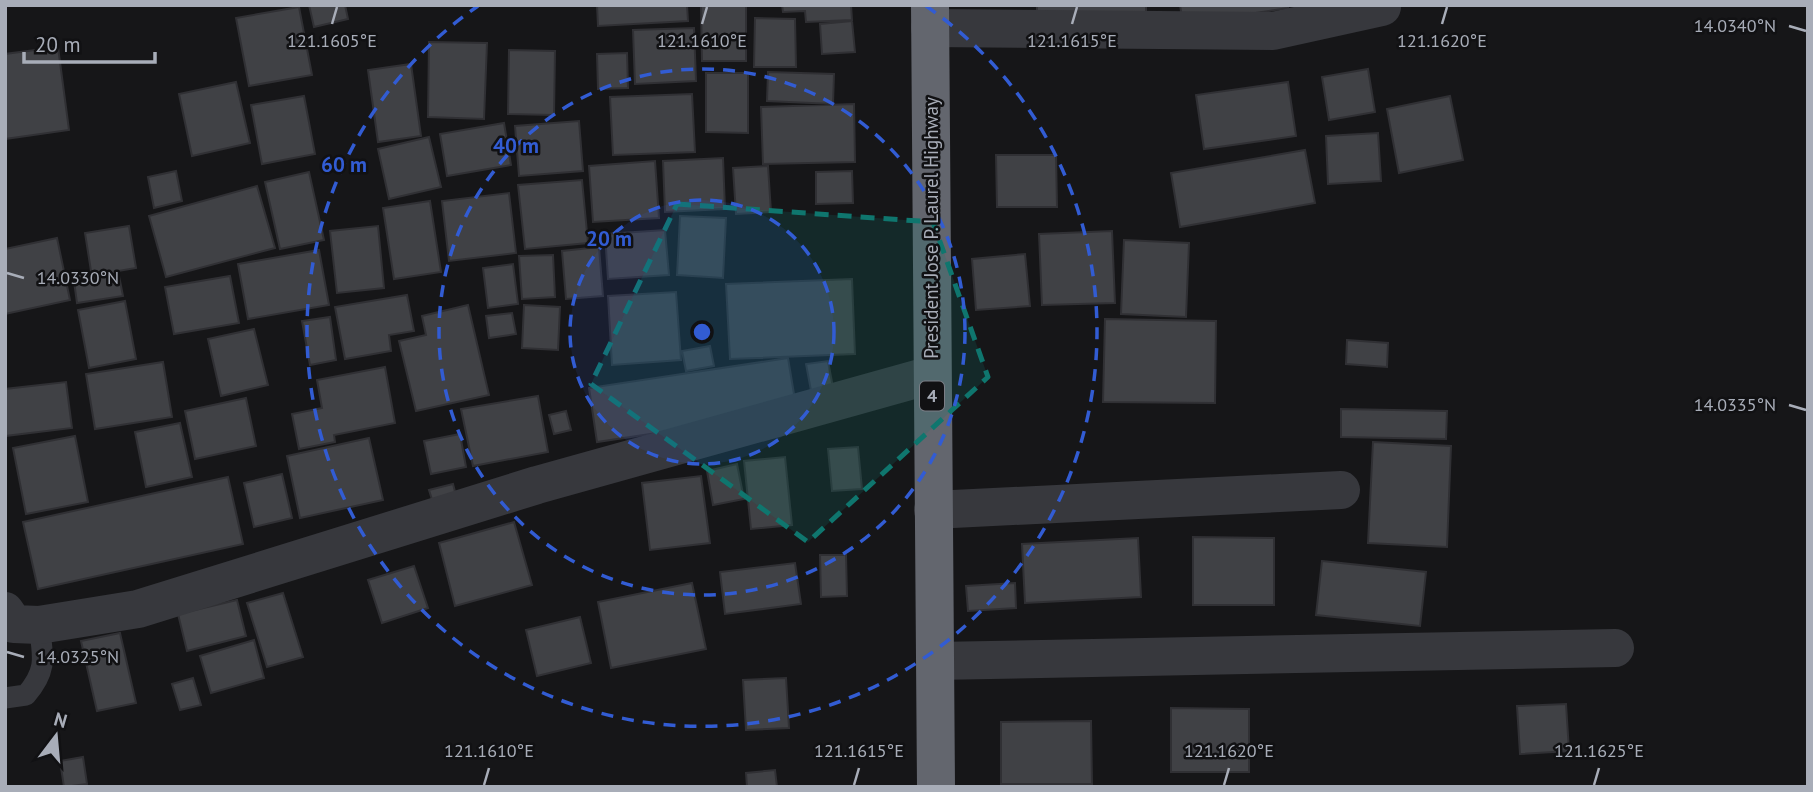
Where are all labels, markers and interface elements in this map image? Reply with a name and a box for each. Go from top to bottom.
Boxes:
text: 14.0340°N [1694,14,1776,37]
scale bar [24,21,156,65]
text: 121.1605°E [287,29,377,52]
text: 121.1610°E [657,29,747,52]
text: 121.1615°E [1027,29,1117,52]
text: 121.1620°E [1397,29,1487,52]
text: 20 m [35,31,81,58]
street label: President Jose P. Laurel Highway [919,97,943,359]
text: 40 m [493,132,539,159]
text: 60 m [321,151,367,178]
text: 20 m [586,225,632,252]
text: 14.0330°N [37,266,119,289]
centre of rings [690,320,714,344]
road number: 4 [920,382,944,410]
text: 14.0335°N [1694,393,1776,416]
text: 14.0325°N [37,645,119,668]
north arrow [21,701,91,771]
text: N [51,706,70,733]
text: 121.1610°E [444,739,534,762]
text: 121.1615°E [814,739,904,762]
text: 121.1620°E [1184,739,1274,762]
text: 121.1625°E [1554,739,1644,762]

